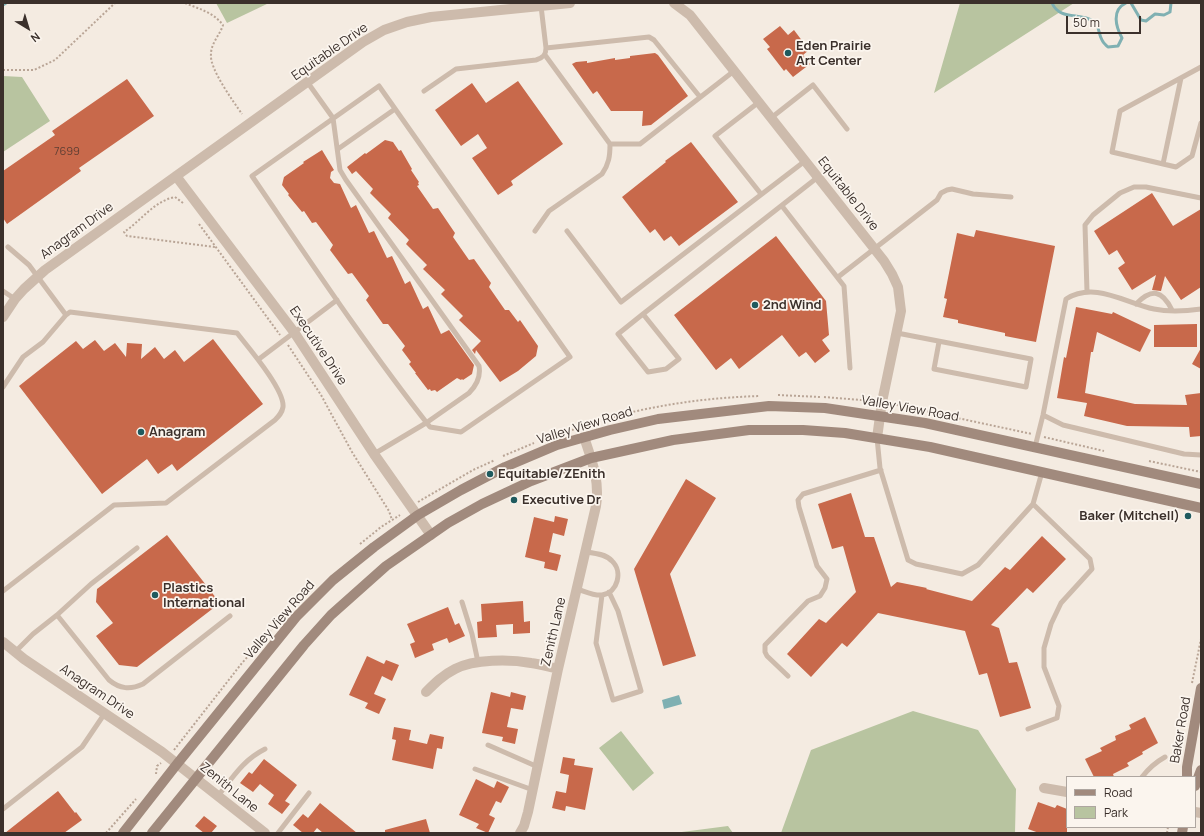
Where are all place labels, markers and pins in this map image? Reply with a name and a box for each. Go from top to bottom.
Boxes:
place label: Eden Prairie Art Center [796,38,871,69]
marker: Eden Prairie Art Center [783,48,793,58]
place label: 2nd Wind [763,297,821,313]
marker: 2nd Wind [750,300,760,310]
place label: Anagram [149,424,206,440]
marker: Anagram [136,427,146,437]
place label: Equitable/ZEnith [498,466,605,482]
marker: Equitable/ZEnith [485,469,495,479]
place label: Executive Dr [522,492,601,508]
marker: Executive Dr [509,495,519,505]
place label: Baker (Mitchell) [1079,508,1180,524]
marker: Baker (Mitchell) [1183,511,1193,521]
place label: Plastics International [163,580,245,611]
marker: Plastics International [150,590,160,600]

